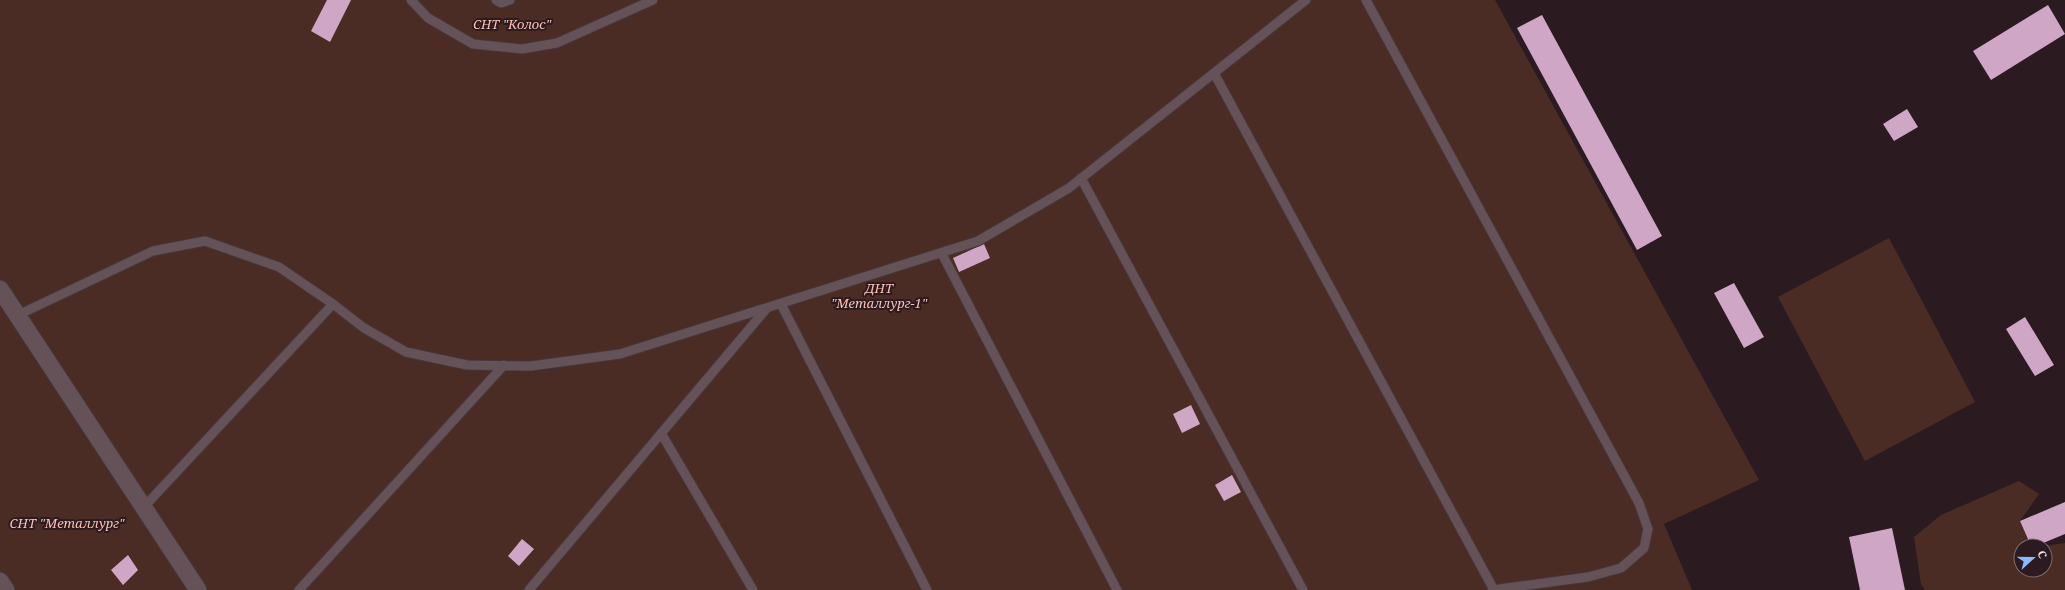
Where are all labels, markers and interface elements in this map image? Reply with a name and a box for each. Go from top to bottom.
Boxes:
park label: СНТ "Колос" [473,15,552,33]
park label: ДНТ "Металлург-1" [831,279,928,312]
park label: СНТ "Металлург" [10,514,125,532]
north arrow [2013,538,2053,578]
text: С [2035,548,2051,560]

